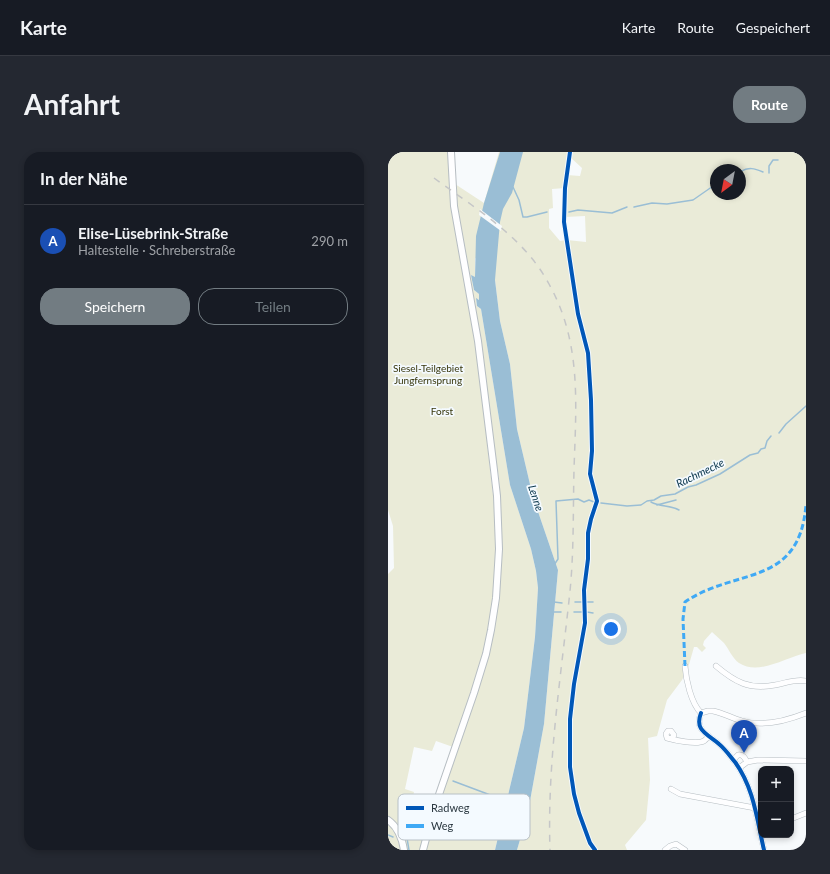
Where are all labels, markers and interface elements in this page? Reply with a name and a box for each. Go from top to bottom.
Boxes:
text: Karte [20,16,67,39]
text: Karte [622,19,655,36]
text: Route [677,19,714,36]
text: Gespeichert [736,19,810,36]
button: Route [733,86,806,123]
text: Anfahrt [24,87,120,121]
north arrow [710,164,746,200]
text: In der Nähe [40,168,128,189]
text: Elise-Lüsebrink-Straße [78,224,228,242]
text: A [48,233,58,249]
text: 290 m [311,233,348,249]
text: Haltestelle · Schreberstraße [78,242,235,258]
button: Speichern [40,288,190,325]
button: Teilen [198,288,348,325]
park label: Siesel-Teilgebiet Jungfernsprung [393,362,463,386]
park label: Forst [431,405,454,417]
water label: Rachmecke [674,455,726,490]
water label: Lenne [526,483,547,513]
your location [601,619,621,639]
pin: A [731,720,757,753]
map controls [758,766,794,838]
button: + [758,766,794,802]
legend [398,794,530,840]
text: Radweg [431,801,470,814]
button: − [758,802,794,838]
text: Weg [431,819,454,832]

